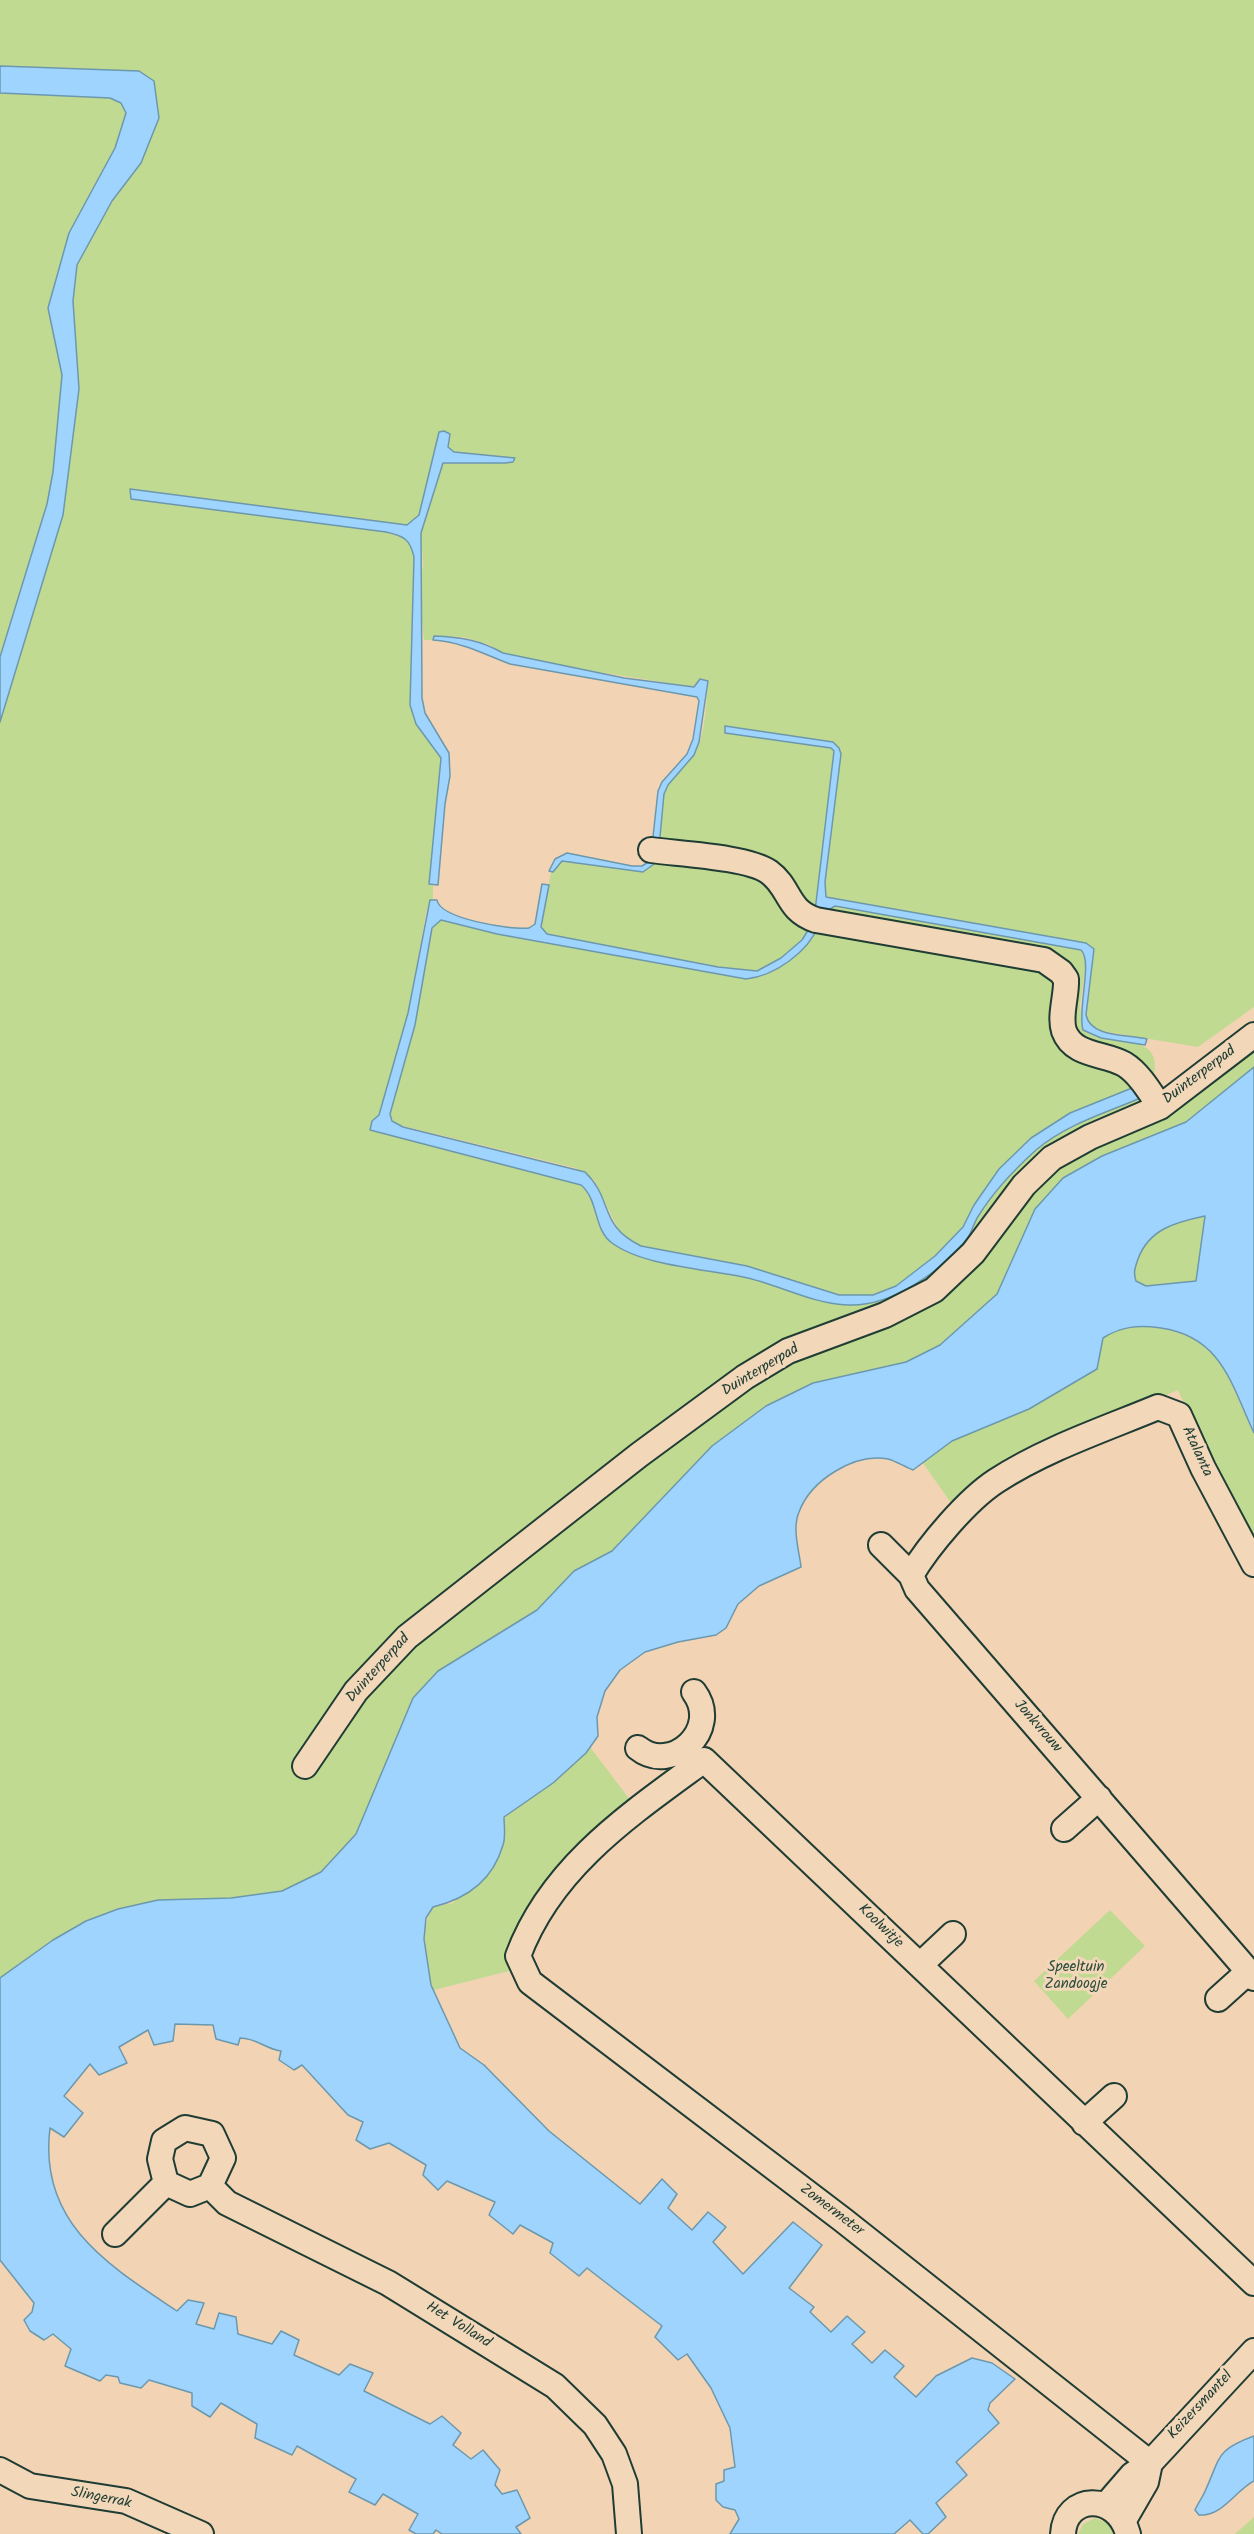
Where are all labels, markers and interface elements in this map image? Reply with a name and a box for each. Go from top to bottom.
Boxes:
street label: Duinterperpad [1160,1043,1240,1109]
street label: Duinterperpad [719,1341,803,1401]
street label: Atalanta [1177,1424,1215,1480]
street label: Duinterperpad [343,1631,415,1707]
street label: Jonkvrouw [1009,1697,1065,1757]
street label: Koolwitje [854,1901,906,1953]
park label: Speeltuin Zandoogje [1044,1959,1108,1994]
street label: Zomermeter [795,2181,867,2241]
street label: Het Volland [422,2299,494,2353]
street label: Keizersmantel [1165,2368,1237,2444]
street label: Slingerrak [69,2484,133,2514]

